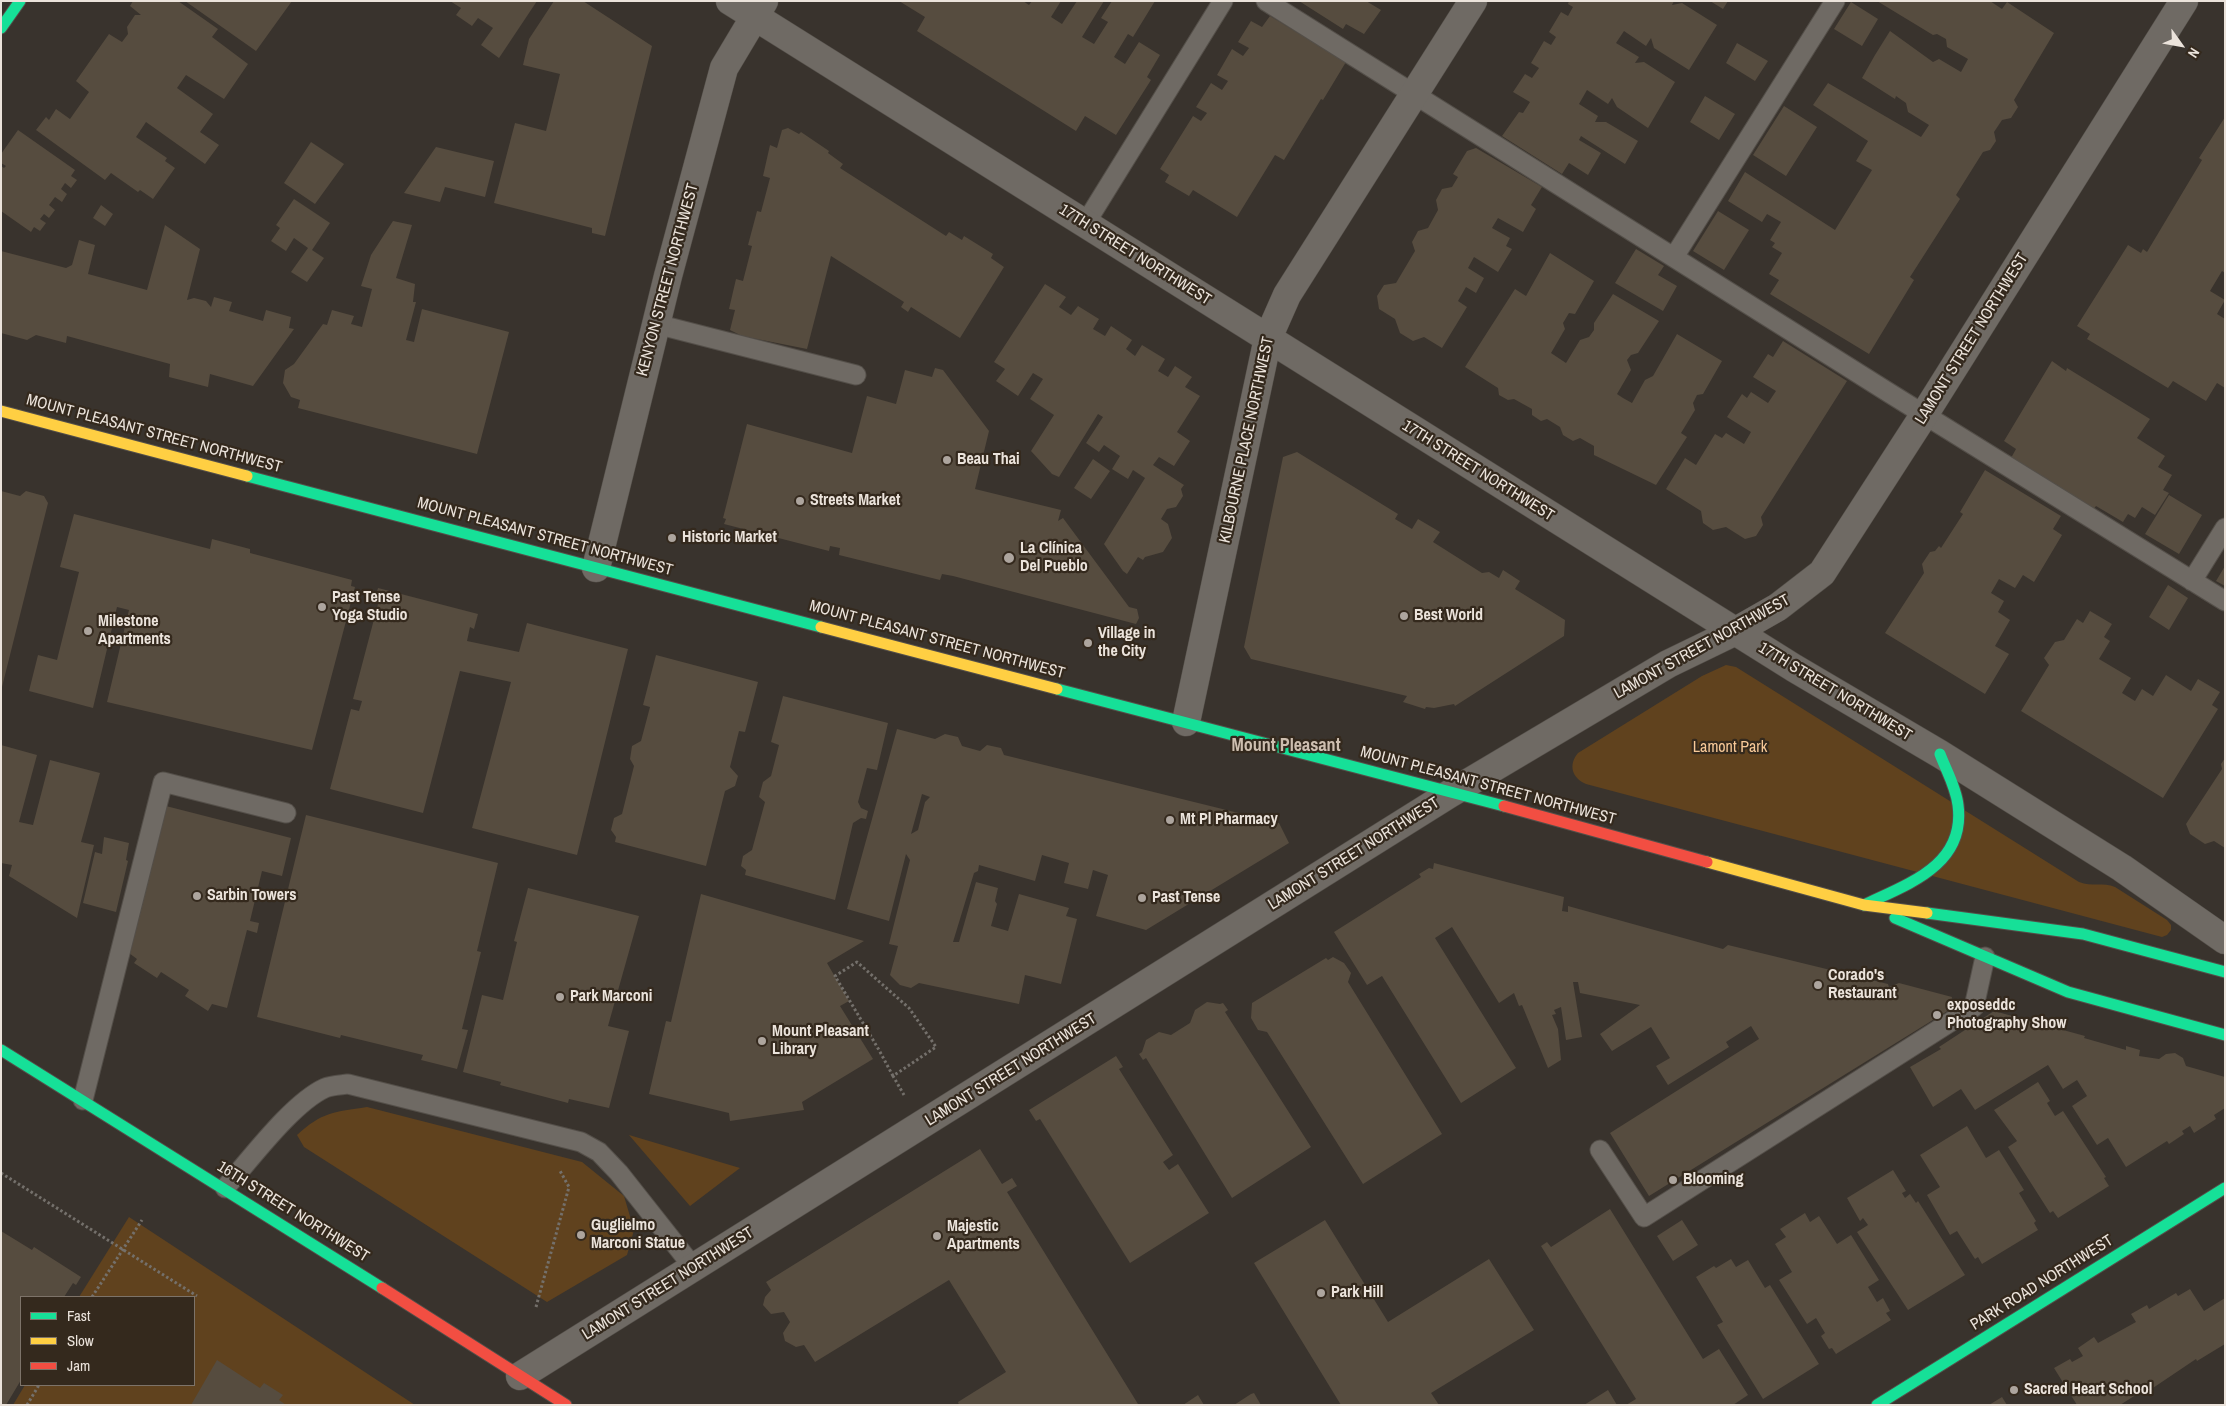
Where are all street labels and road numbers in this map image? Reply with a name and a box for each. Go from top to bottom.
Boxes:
street label: KENYON STREET NORTHWEST [633,182,703,378]
street label: 17TH STREET NORTHWEST [1056,200,1214,310]
street label: LAMONT STREET NORTHWEST [1911,250,2033,428]
street label: KILBOURNE PLACE NORTHWEST [1216,335,1278,545]
street label: MOUNT PLEASANT STREET NORTHWEST [24,391,284,477]
street label: 17TH STREET NORTHWEST [1399,416,1557,526]
street label: MOUNT PLEASANT STREET NORTHWEST [415,494,675,580]
street label: LAMONT STREET NORTHWEST [1611,591,1793,703]
street label: MOUNT PLEASANT STREET NORTHWEST [807,597,1067,683]
street label: 17TH STREET NORTHWEST [1755,639,1915,745]
street label: MOUNT PLEASANT STREET NORTHWEST [1358,743,1618,829]
street label: LAMONT STREET NORTHWEST [1265,793,1443,915]
street label: LAMONT STREET NORTHWEST [922,1009,1100,1131]
street label: 16TH STREET NORTHWEST [214,1157,372,1267]
street label: LAMONT STREET NORTHWEST [579,1223,757,1345]
street label: PARK ROAD NORTHWEST [1967,1231,2117,1335]

